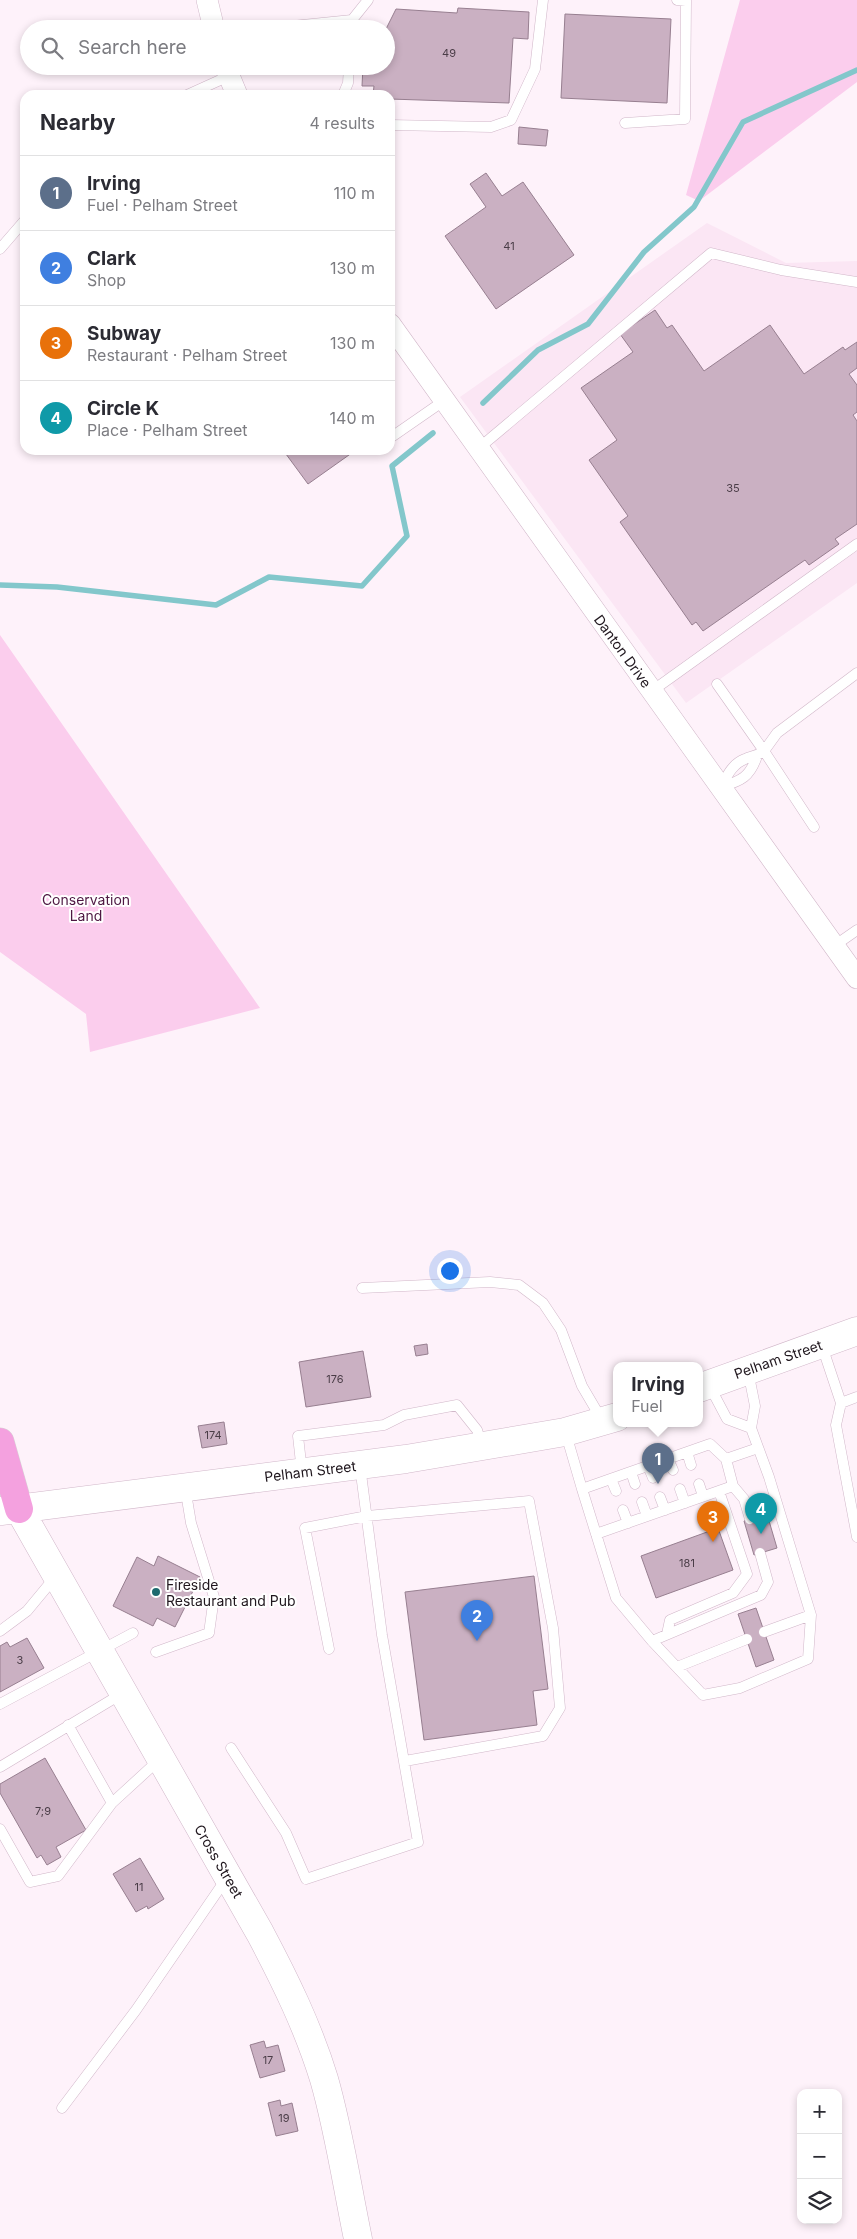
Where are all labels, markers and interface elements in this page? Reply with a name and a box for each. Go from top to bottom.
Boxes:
search box [20,20,395,75]
icon: search [38,34,66,62]
text: Search here [78,36,187,59]
house number: 49 [442,46,456,60]
text: Nearby [40,110,115,135]
text: 4 results [310,113,375,133]
text: Irving [87,172,141,195]
text: 1 [53,183,59,203]
text: 110 m [333,183,375,203]
text: Fuel · Pelham Street [87,195,238,215]
house number: 41 [503,239,515,253]
text: Clark [87,247,136,270]
text: 2 [51,258,61,278]
text: 130 m [330,258,375,278]
text: Shop [87,270,126,290]
text: Subway [87,322,161,345]
text: 3 [51,333,61,353]
text: 130 m [330,333,375,353]
text: Restaurant · Pelham Street [87,345,287,365]
text: Circle K [87,397,159,420]
text: 4 [51,408,61,428]
text: 140 m [330,408,375,428]
text: Place · Pelham Street [87,420,248,440]
house number: 35 [726,481,740,495]
street label: Danton Drive [591,611,655,691]
park label: Conservation Land [42,891,130,924]
your location [437,1258,463,1284]
street label: Pelham Street [732,1336,825,1382]
popup [613,1362,703,1427]
house number: 176 [326,1372,344,1386]
text: Irving [631,1373,685,1396]
text: Fuel [631,1396,663,1416]
house number: 174 [204,1428,222,1442]
pin: 1 [642,1443,674,1484]
street label: Pelham Street [263,1457,357,1485]
pin: 4 [745,1493,777,1534]
pin: 3 [697,1501,729,1542]
house number: 181 [679,1556,695,1570]
place label: Fireside Restaurant and Pub [166,1576,296,1609]
marker: Fireside Restaurant and Pub [150,1586,162,1598]
pin: 2 [461,1600,493,1641]
house number: 3 [17,1653,24,1667]
house number: 7;9 [35,1804,51,1818]
street label: Cross Street [191,1821,247,1901]
house number: 11 [135,1880,143,1894]
house number: 17 [263,2053,273,2067]
map controls [797,2089,842,2224]
button: + [797,2089,842,2134]
house number: 19 [278,2111,290,2125]
button: − [797,2134,842,2179]
button: layers [797,2179,842,2224]

